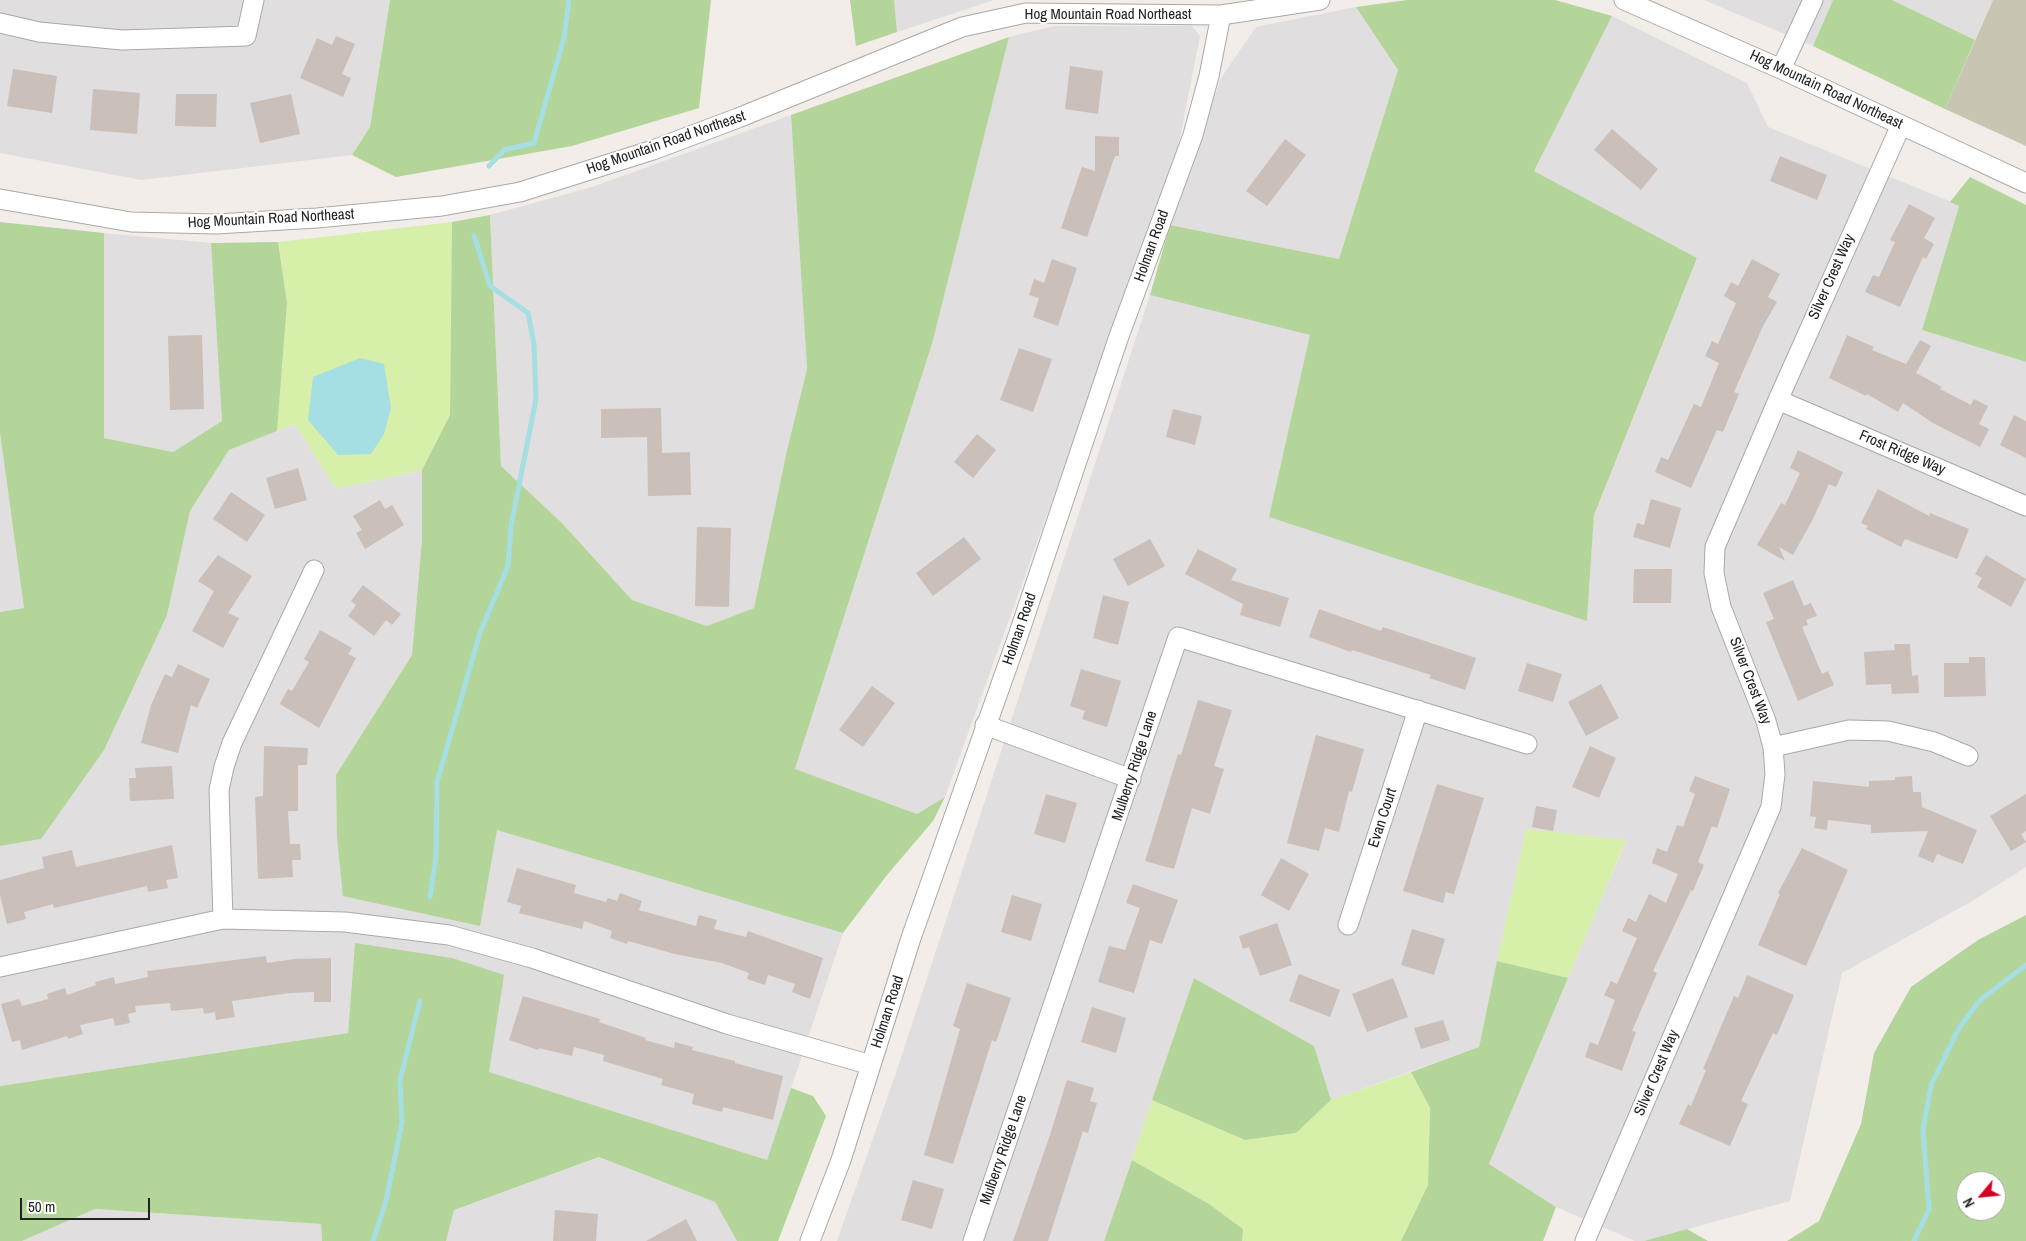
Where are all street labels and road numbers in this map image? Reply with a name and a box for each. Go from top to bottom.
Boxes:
street label: Hog Mountain Road Northeast [1025,6,1191,24]
street label: Hog Mountain Road Northeast [1747,47,1905,133]
street label: Hog Mountain Road Northeast [584,107,748,179]
street label: Hog Mountain Road Northeast [187,206,355,232]
street label: Holman Road [1131,208,1173,284]
street label: Silver Crest Way [1805,231,1859,323]
street label: Frost Ridge Way [1856,427,1948,479]
street label: Holman Road [999,591,1041,667]
street label: Silver Crest Way [1725,635,1775,727]
street label: Mulberry Ridge Lane [1109,709,1161,823]
street label: Evan Court [1365,786,1401,850]
street label: Holman Road [868,973,908,1051]
street label: Silver Crest Way [1631,1027,1683,1119]
street label: Mulberry Ridge Lane [977,1093,1031,1207]

